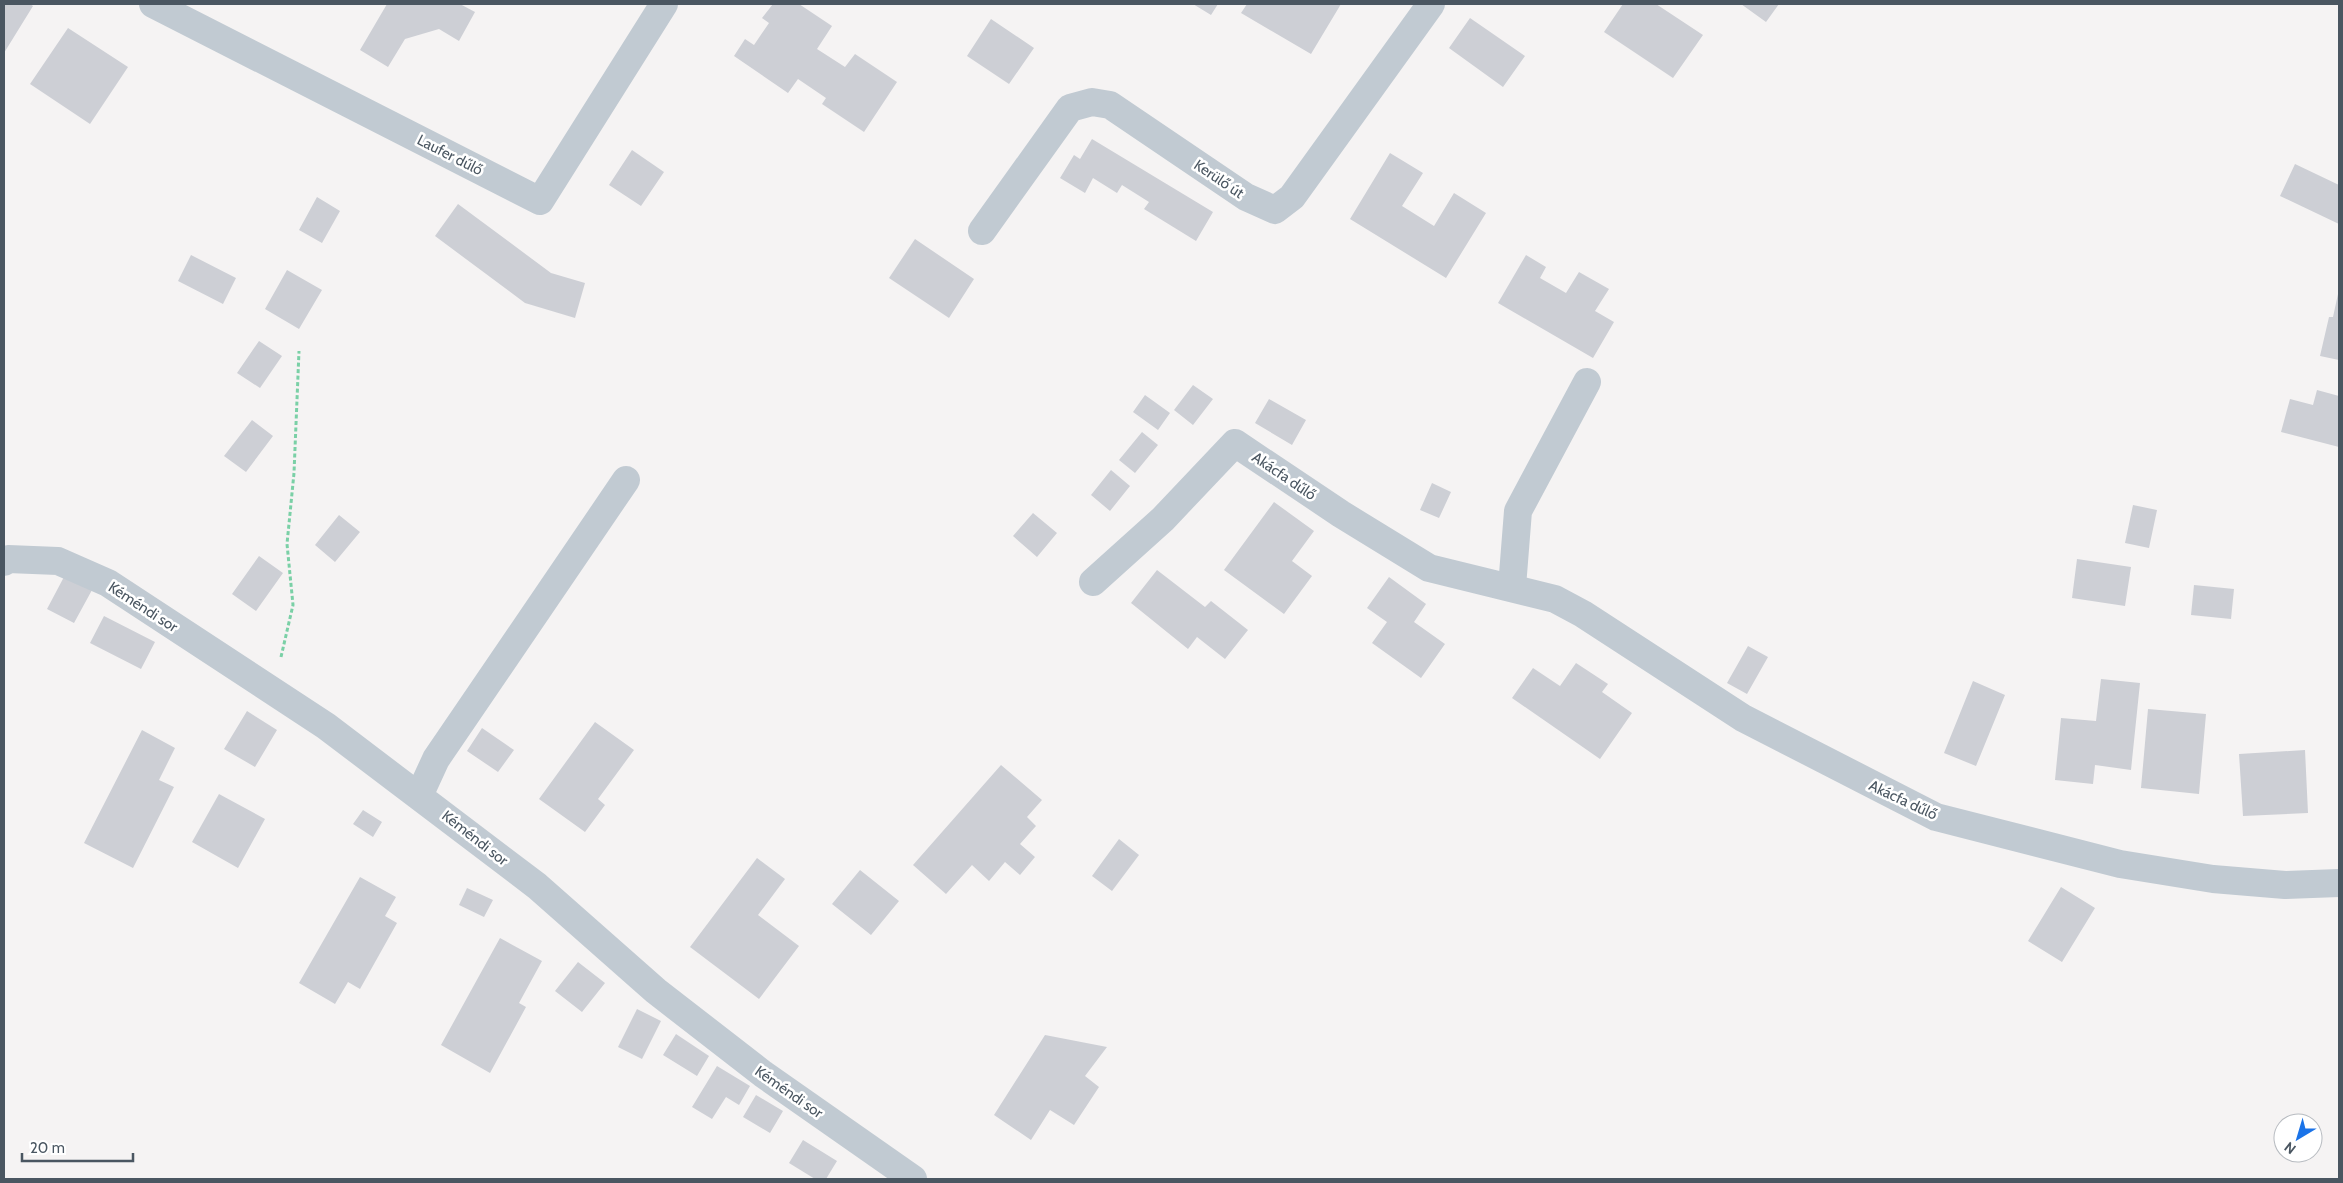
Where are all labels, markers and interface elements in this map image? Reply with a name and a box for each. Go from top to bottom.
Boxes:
street label: Laufer dűlő [414,131,486,179]
street label: Kerülő út [1191,156,1247,202]
street label: Akácfa dűlő [1249,448,1319,504]
street label: Kéméndi sor [105,578,181,636]
street label: Akácfa dűlő [1866,776,1940,824]
street label: Kéméndi sor [438,807,512,870]
street label: Kéméndi sor [751,1062,827,1122]
north arrow [2273,1113,2323,1163]
scale bar [22,1130,134,1162]
text: N [2281,1138,2299,1158]
text: 20 m [30,1139,65,1157]

